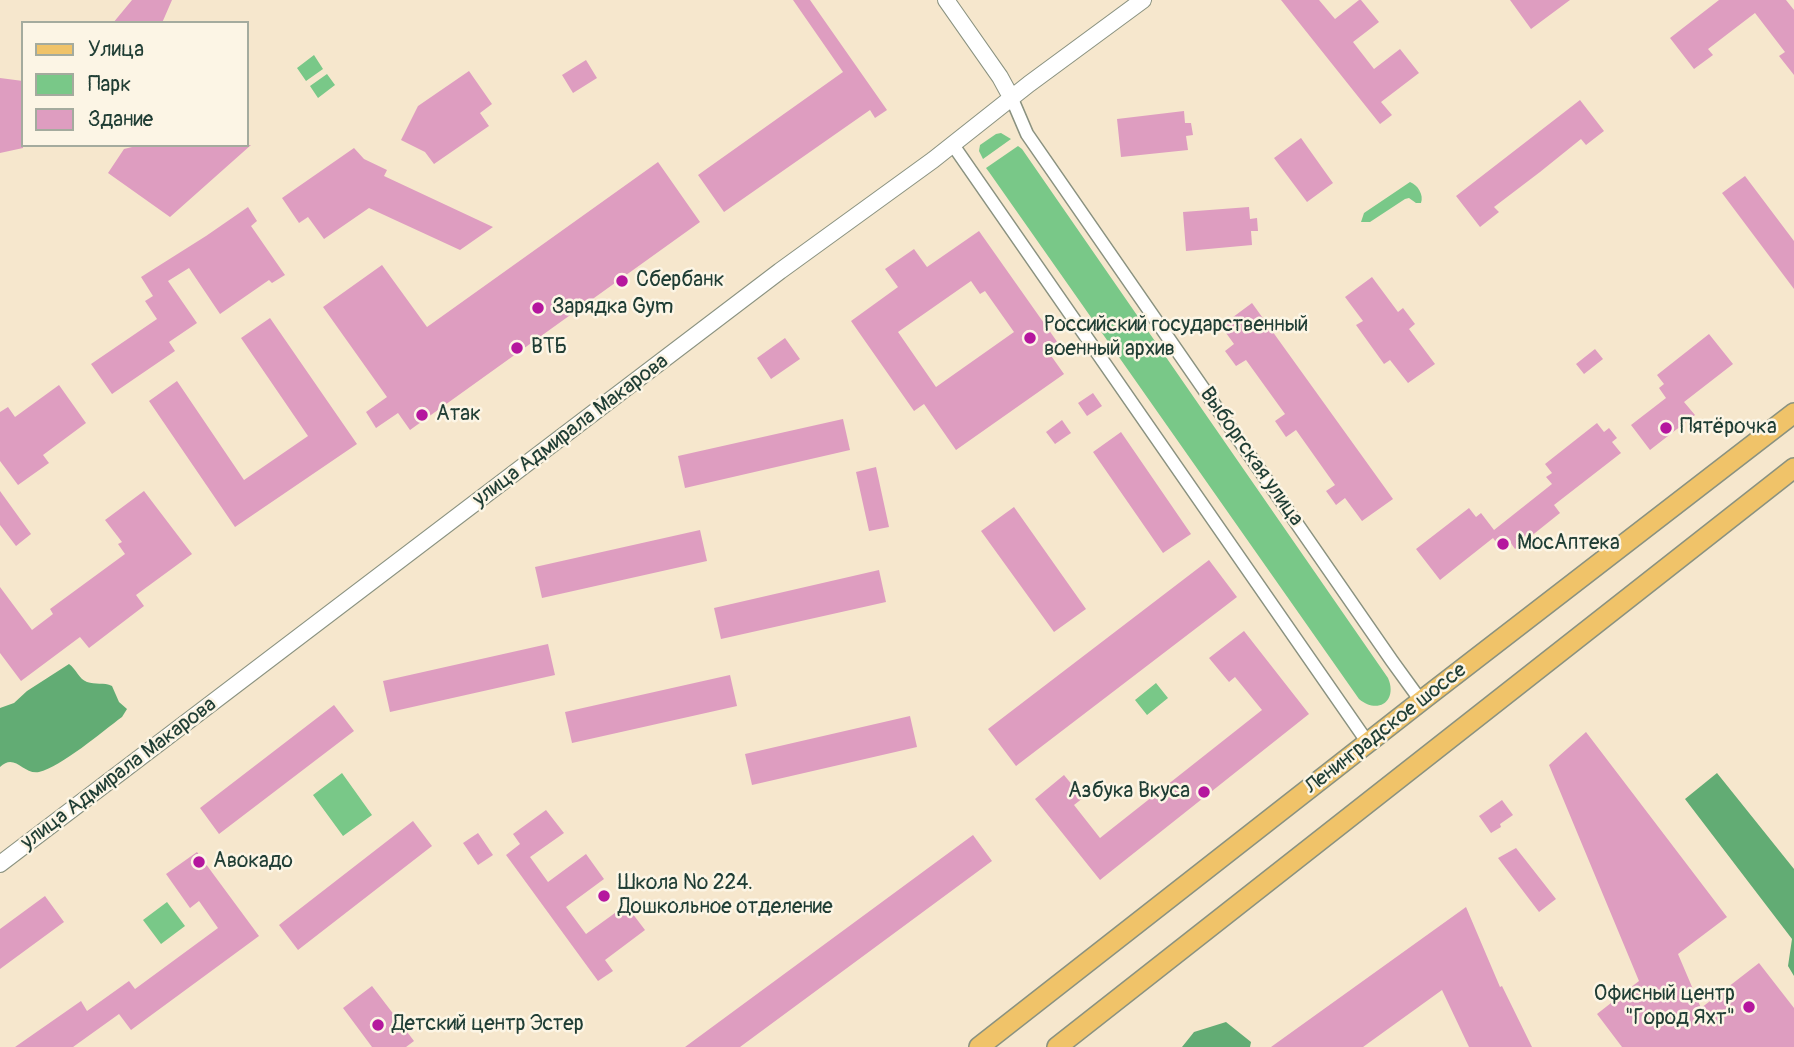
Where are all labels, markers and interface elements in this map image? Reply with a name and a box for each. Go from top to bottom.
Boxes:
legend [21,21,248,147]
text: Улица [88,36,144,63]
text: Парк [88,71,131,98]
text: Здание [88,106,153,133]
place label: Сбербанк [636,268,724,294]
marker: Сбербанк [614,273,630,289]
place label: Зарядка Gym [552,295,673,321]
marker: Зарядка Gym [530,300,546,316]
place label: Российский государственный военный архив [1044,313,1308,363]
marker: Российский государственный военный архив [1022,330,1038,346]
place label: ВТБ [531,335,567,361]
marker: ВТБ [509,340,525,356]
street label: улица Адмирала Макарова [468,349,674,513]
street label: Выборгская улица [1194,383,1308,531]
place label: Атак [436,402,481,428]
marker: Атак [414,407,430,423]
place label: Пятёрочка [1680,415,1777,441]
marker: Пятёрочка [1658,420,1674,436]
place label: МосАптека [1517,531,1620,557]
marker: МосАптека [1495,536,1511,552]
street label: Ленинградское шоссе [1300,658,1472,800]
street label: улица Адмирала Макарова [16,692,222,856]
place label: Азбука Вкуса [1068,779,1190,805]
marker: Азбука Вкуса [1196,784,1212,800]
place label: Авокадо [213,849,293,875]
marker: Авокадо [191,854,207,870]
place label: Школа № 224. Дошкольное отделение [618,871,833,921]
marker: Школа № 224. Дошкольное отделение [596,888,612,904]
place label: Офисный центр "Город Яхт" [1594,982,1735,1032]
marker: Офисный центр "Город Яхт" [1741,999,1757,1015]
place label: Детский центр Эстер [392,1012,584,1038]
marker: Детский центр Эстер [370,1017,386,1033]

